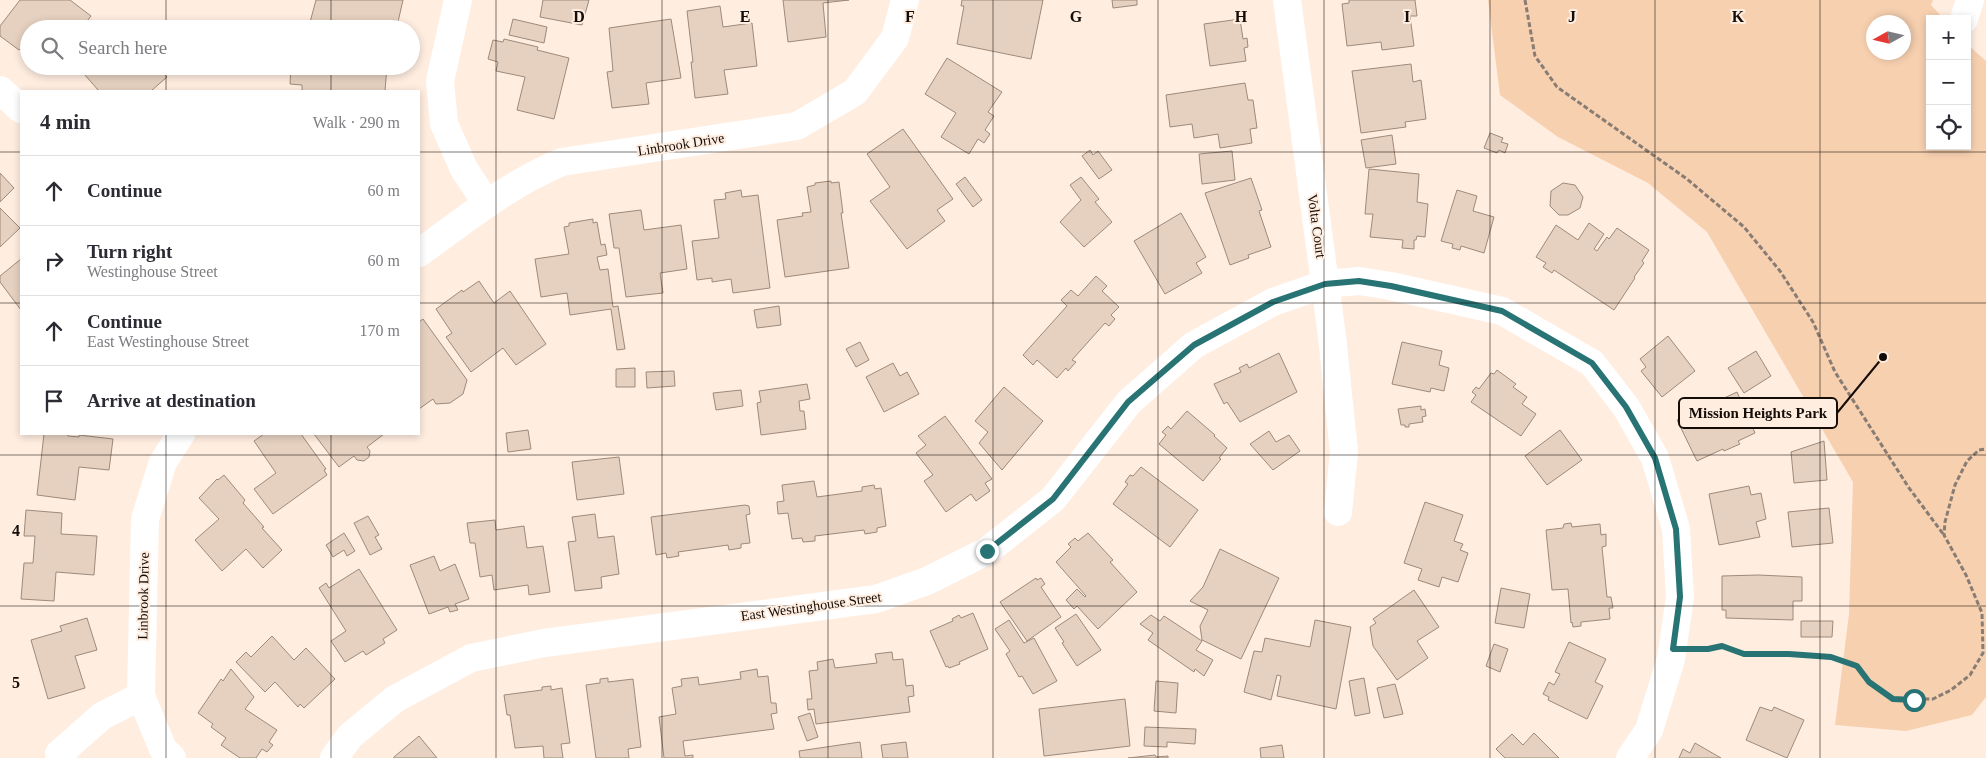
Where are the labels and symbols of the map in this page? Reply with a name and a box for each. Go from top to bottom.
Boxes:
text: D [573,8,585,25]
text: E [740,8,750,25]
text: F [905,8,915,25]
text: G [1070,8,1083,25]
text: H [1235,8,1248,25]
text: I [1404,8,1410,25]
text: J [1568,8,1576,25]
text: K [1732,8,1745,25]
north arrow [1866,15,1911,60]
street label: Linbrook Drive [637,130,725,159]
street label: Volta Court [1305,193,1328,259]
callout: Mission Heights Park [1679,398,1837,428]
text: Mission Heights Park [1689,405,1828,421]
text: 4 [12,522,20,539]
route end [976,540,999,563]
street label: Linbrook Drive [135,552,152,640]
street label: East Westinghouse Street [740,589,882,624]
text: 5 [12,674,20,691]
route start [1903,689,1926,712]

